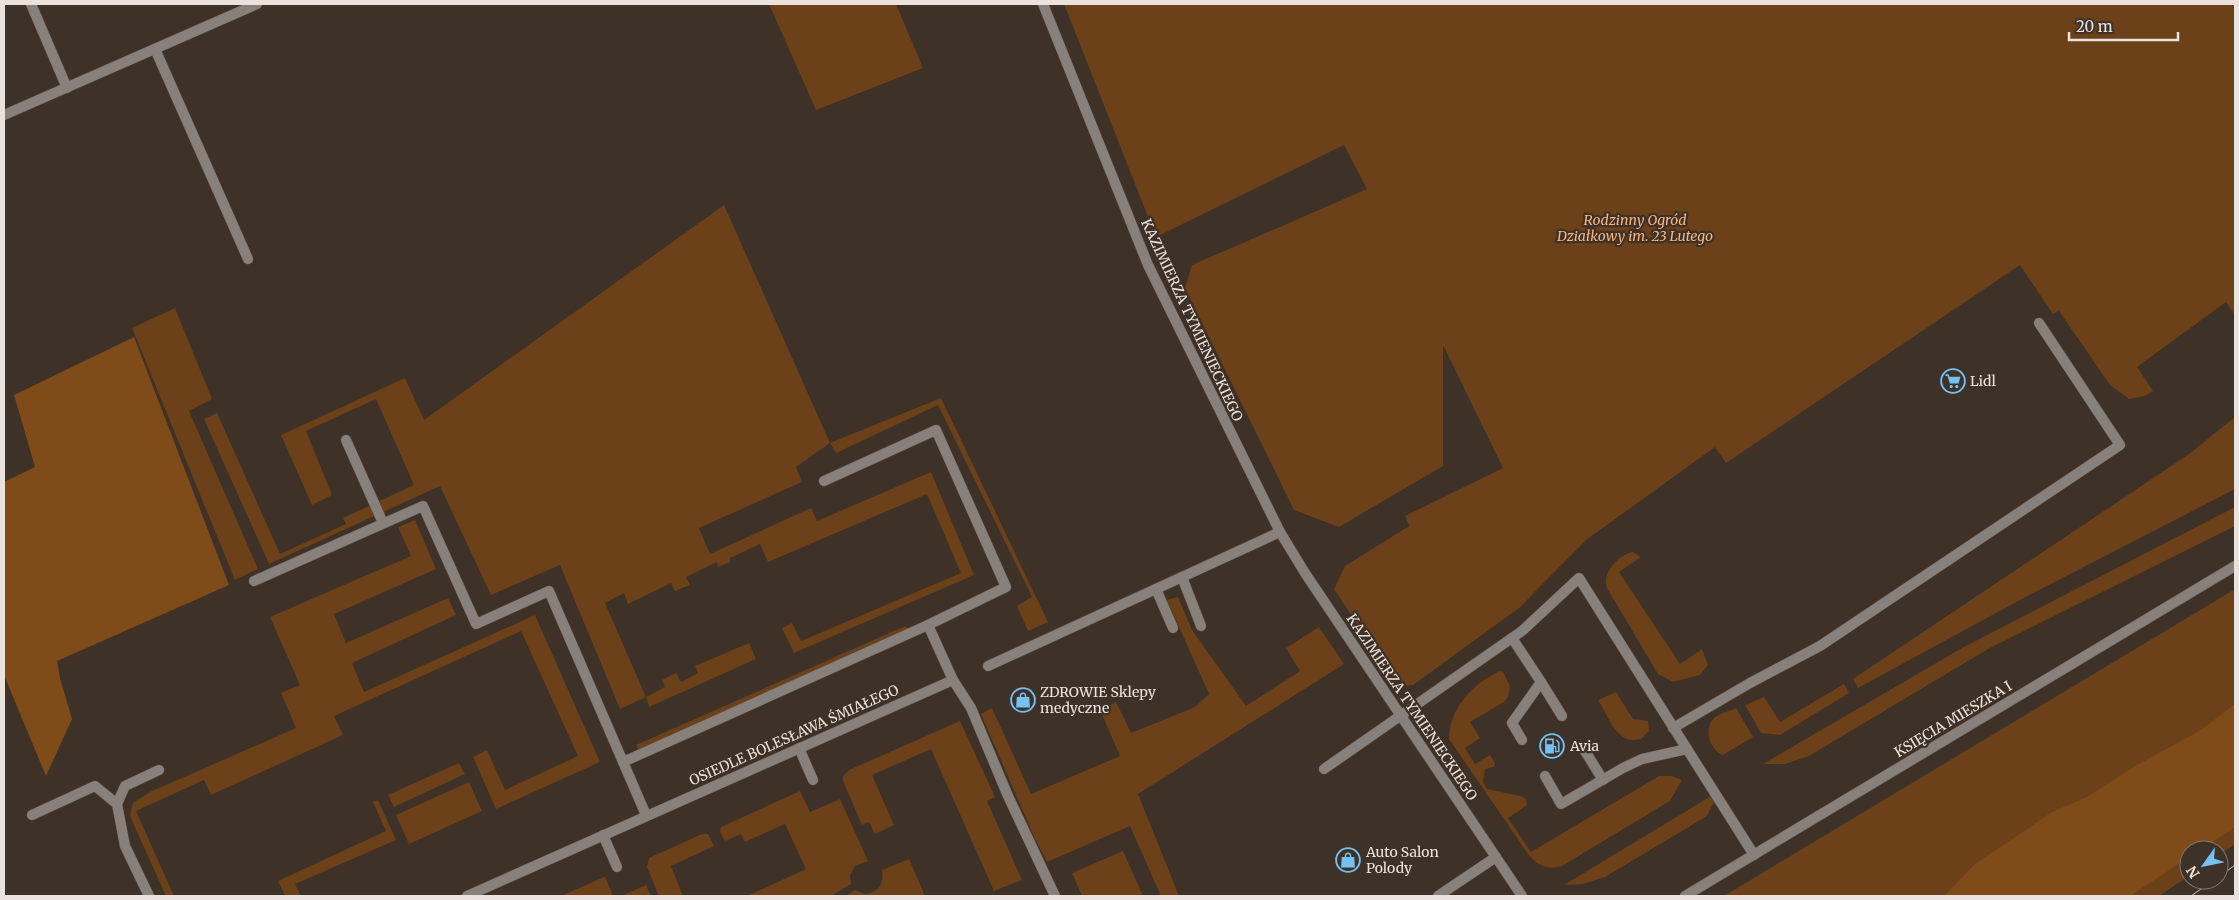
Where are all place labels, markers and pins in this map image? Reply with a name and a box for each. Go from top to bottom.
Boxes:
supermarket icon: Lidl [1940,368,1966,394]
place label: Lidl [1970,372,1997,390]
place label: ZDROWIE Sklepy medyczne [1040,683,1157,717]
shop icon: ZDROWIE Sklepy medyczne [1010,687,1036,713]
fuel station icon: Avia [1539,733,1565,759]
place label: Avia [1569,737,1599,755]
place label: Auto Salon Polody [1365,843,1439,877]
shop icon: Auto Salon Polody [1335,847,1361,873]

